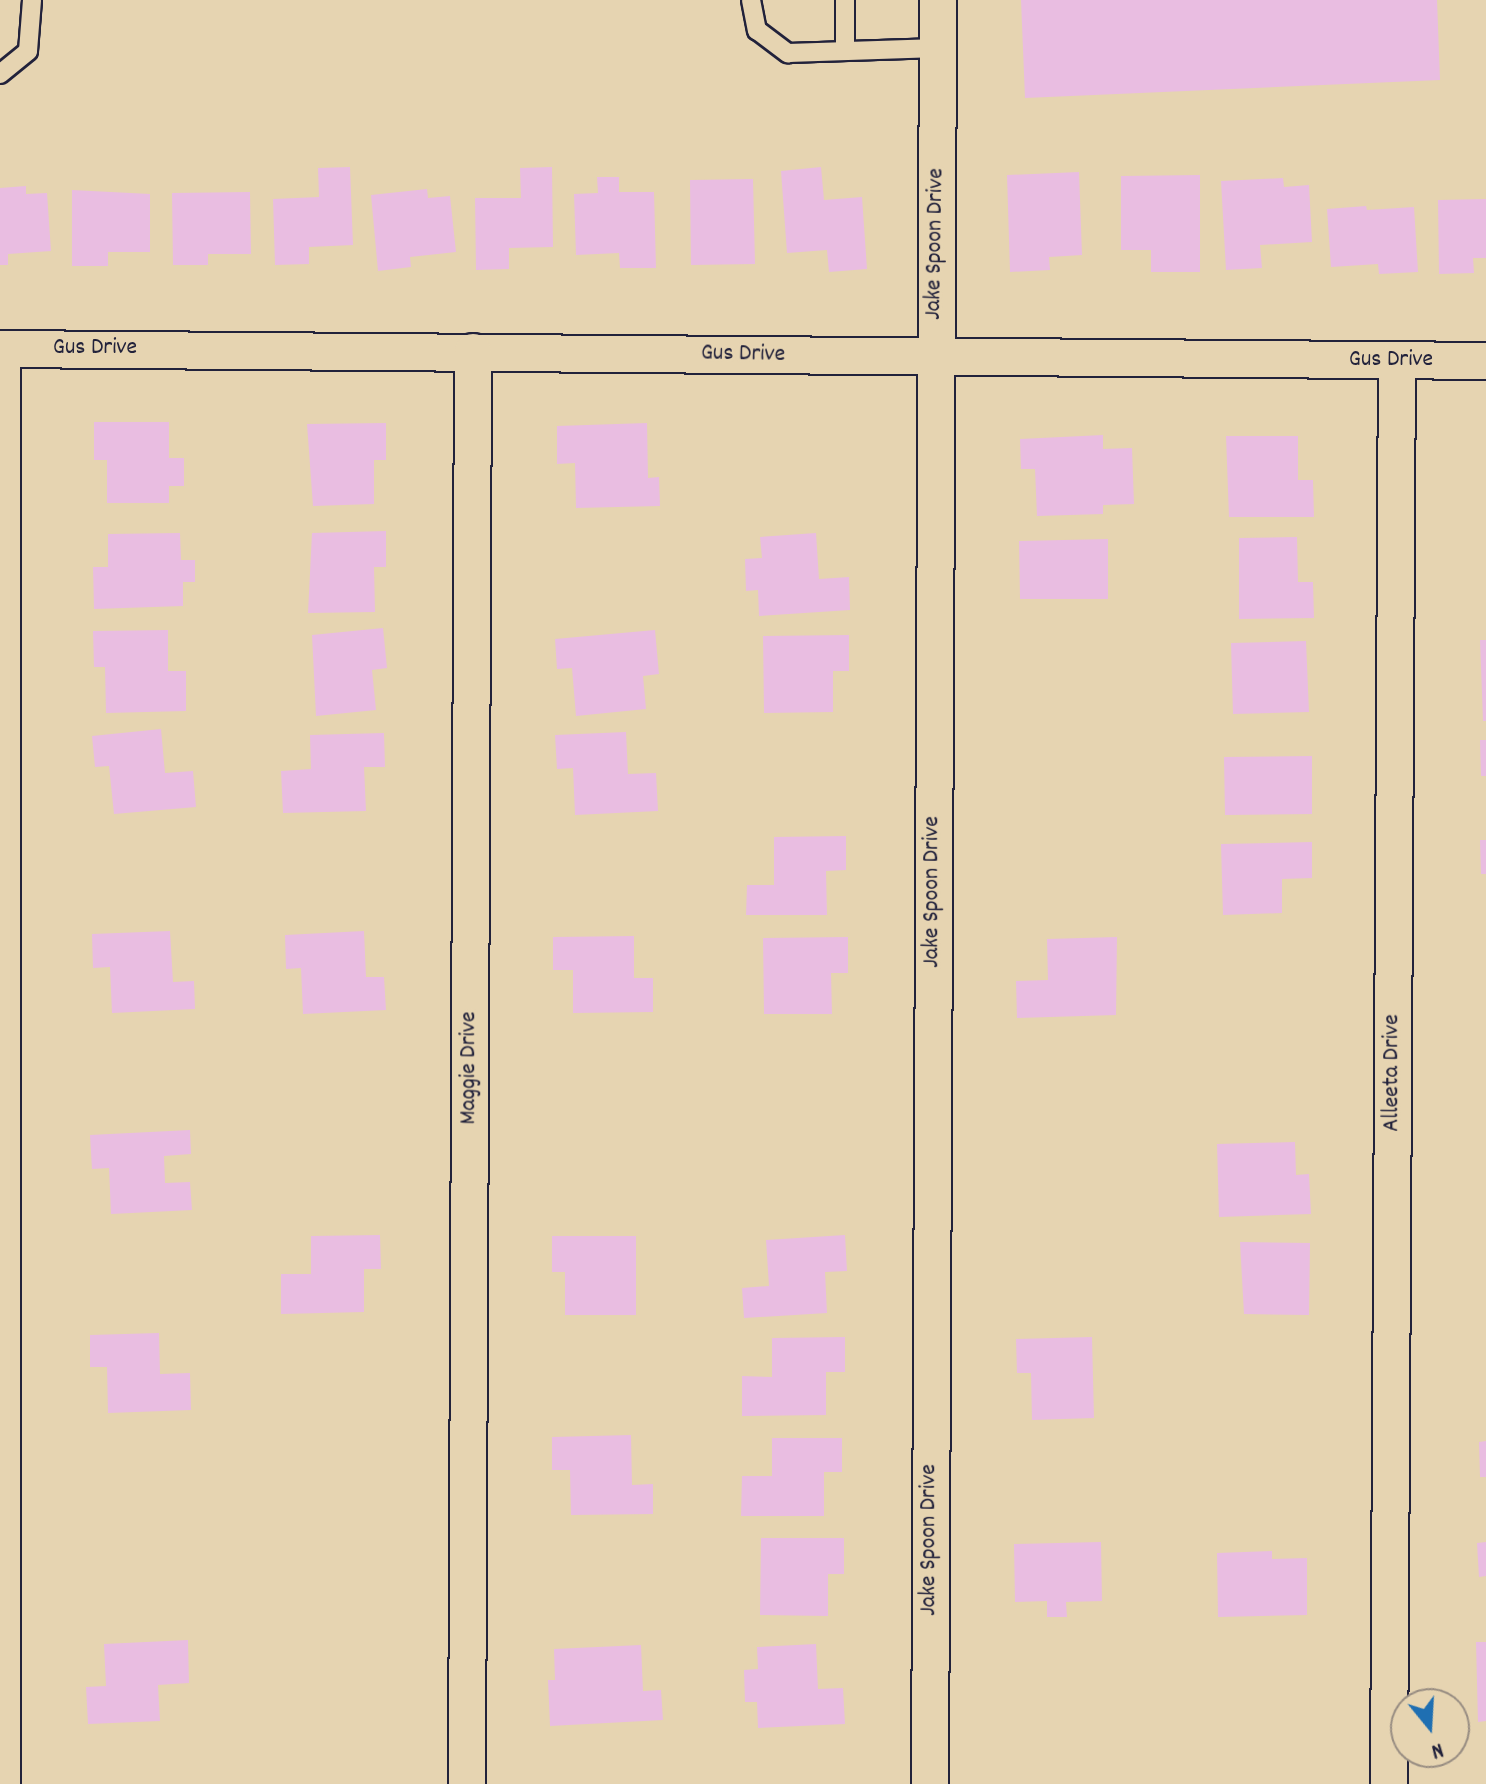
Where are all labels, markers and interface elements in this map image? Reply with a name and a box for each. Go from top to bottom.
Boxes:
street label: Jake Spoon Drive [920,168,952,320]
street label: Gus Drive [53,335,137,363]
street label: Gus Drive [701,340,785,370]
street label: Gus Drive [1349,347,1433,375]
street label: Jake Spoon Drive [919,816,947,968]
street label: Maggie Drive [456,1011,484,1125]
street label: Alleeta Drive [1379,1014,1407,1132]
street label: Jake Spoon Drive [916,1464,944,1616]
north arrow [1390,1688,1470,1768]
text: N [1427,1733,1447,1766]

